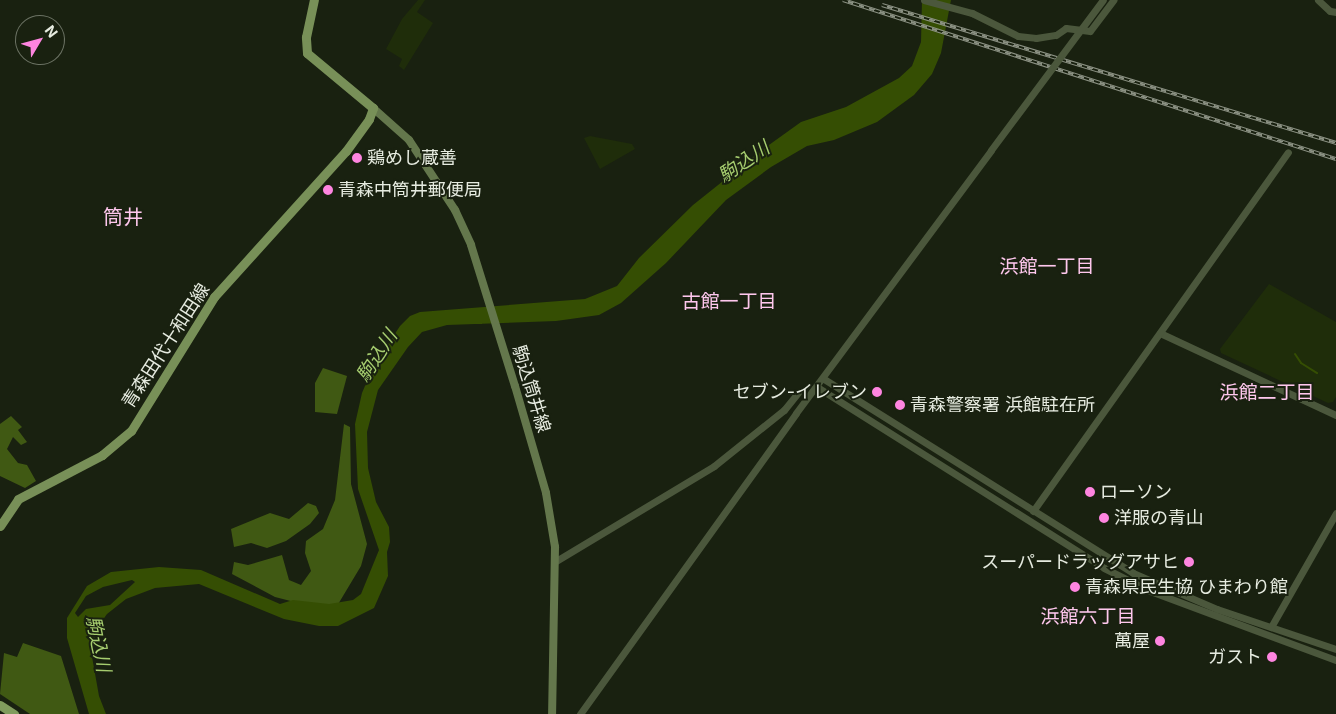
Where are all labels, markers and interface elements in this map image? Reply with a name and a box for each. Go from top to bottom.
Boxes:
north arrow [15,15,65,65]
text: N [42,22,62,41]
water label: 駒込川 [714,137,774,187]
place label: 鶏めし蔵善 [367,147,457,169]
marker: 鶏めし蔵善 [351,152,363,164]
place label: 青森中筒井郵便局 [338,179,482,201]
marker: 青森中筒井郵便局 [322,184,334,196]
district label: 筒井 [103,205,143,229]
district label: 浜館一丁目 [1000,256,1094,278]
street label: 青森田代十和田線 [118,280,214,412]
district label: 古館一丁目 [682,291,776,313]
water label: 駒込川 [352,326,402,386]
street label: 駒込筒井線 [508,343,554,435]
place label: セブン-イレブン [733,381,867,403]
district label: 浜館二丁目 [1220,382,1314,404]
marker: セブン-イレブン [871,386,883,398]
place label: 青森警察署 浜館駐在所 [910,394,1095,416]
marker: 青森警察署 浜館駐在所 [894,399,906,411]
place label: ローソン [1100,481,1172,503]
marker: ローソン [1084,486,1096,498]
place label: 洋服の青山 [1114,507,1204,529]
marker: 洋服の青山 [1098,512,1110,524]
place label: スーパードラッグアサヒ [981,551,1179,573]
marker: スーパードラッグアサヒ [1183,556,1195,568]
place label: 青森県民生協 ひまわり館 [1085,576,1288,598]
marker: 青森県民生協 ひまわり館 [1069,581,1081,593]
district label: 浜館六丁目 [1041,606,1135,628]
water label: 駒込川 [81,614,115,674]
place label: 萬屋 [1114,630,1150,652]
marker: 萬屋 [1154,635,1166,647]
place label: ガスト [1208,646,1262,668]
marker: ガスト [1266,651,1278,663]

